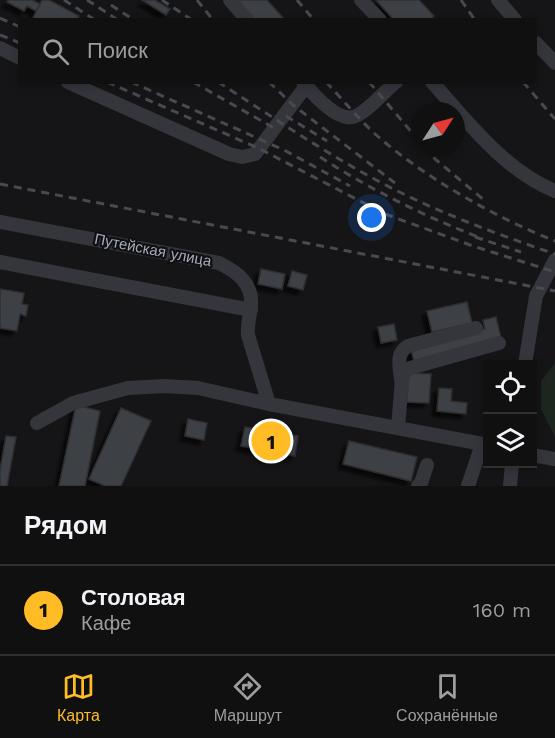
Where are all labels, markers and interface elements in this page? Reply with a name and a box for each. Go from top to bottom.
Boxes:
search box [18,18,537,84]
icon: search [39,35,72,68]
text: Поиск [87,38,148,63]
north arrow [411,102,465,156]
your location [357,203,386,232]
street label: Путейская улица [93,230,214,270]
map controls [483,360,537,468]
button: locate [483,360,537,414]
button: layers [483,414,537,468]
pin: 1 [252,418,290,464]
text: Рядом [24,510,107,540]
text: Столовая [81,585,186,610]
text: 1 [39,598,48,622]
text: 160 m [473,598,531,622]
text: Кафе [81,611,131,635]
tab: Карта [57,670,100,725]
tab: Маршрут [214,670,282,725]
tab: Сохранённые [396,670,498,725]

